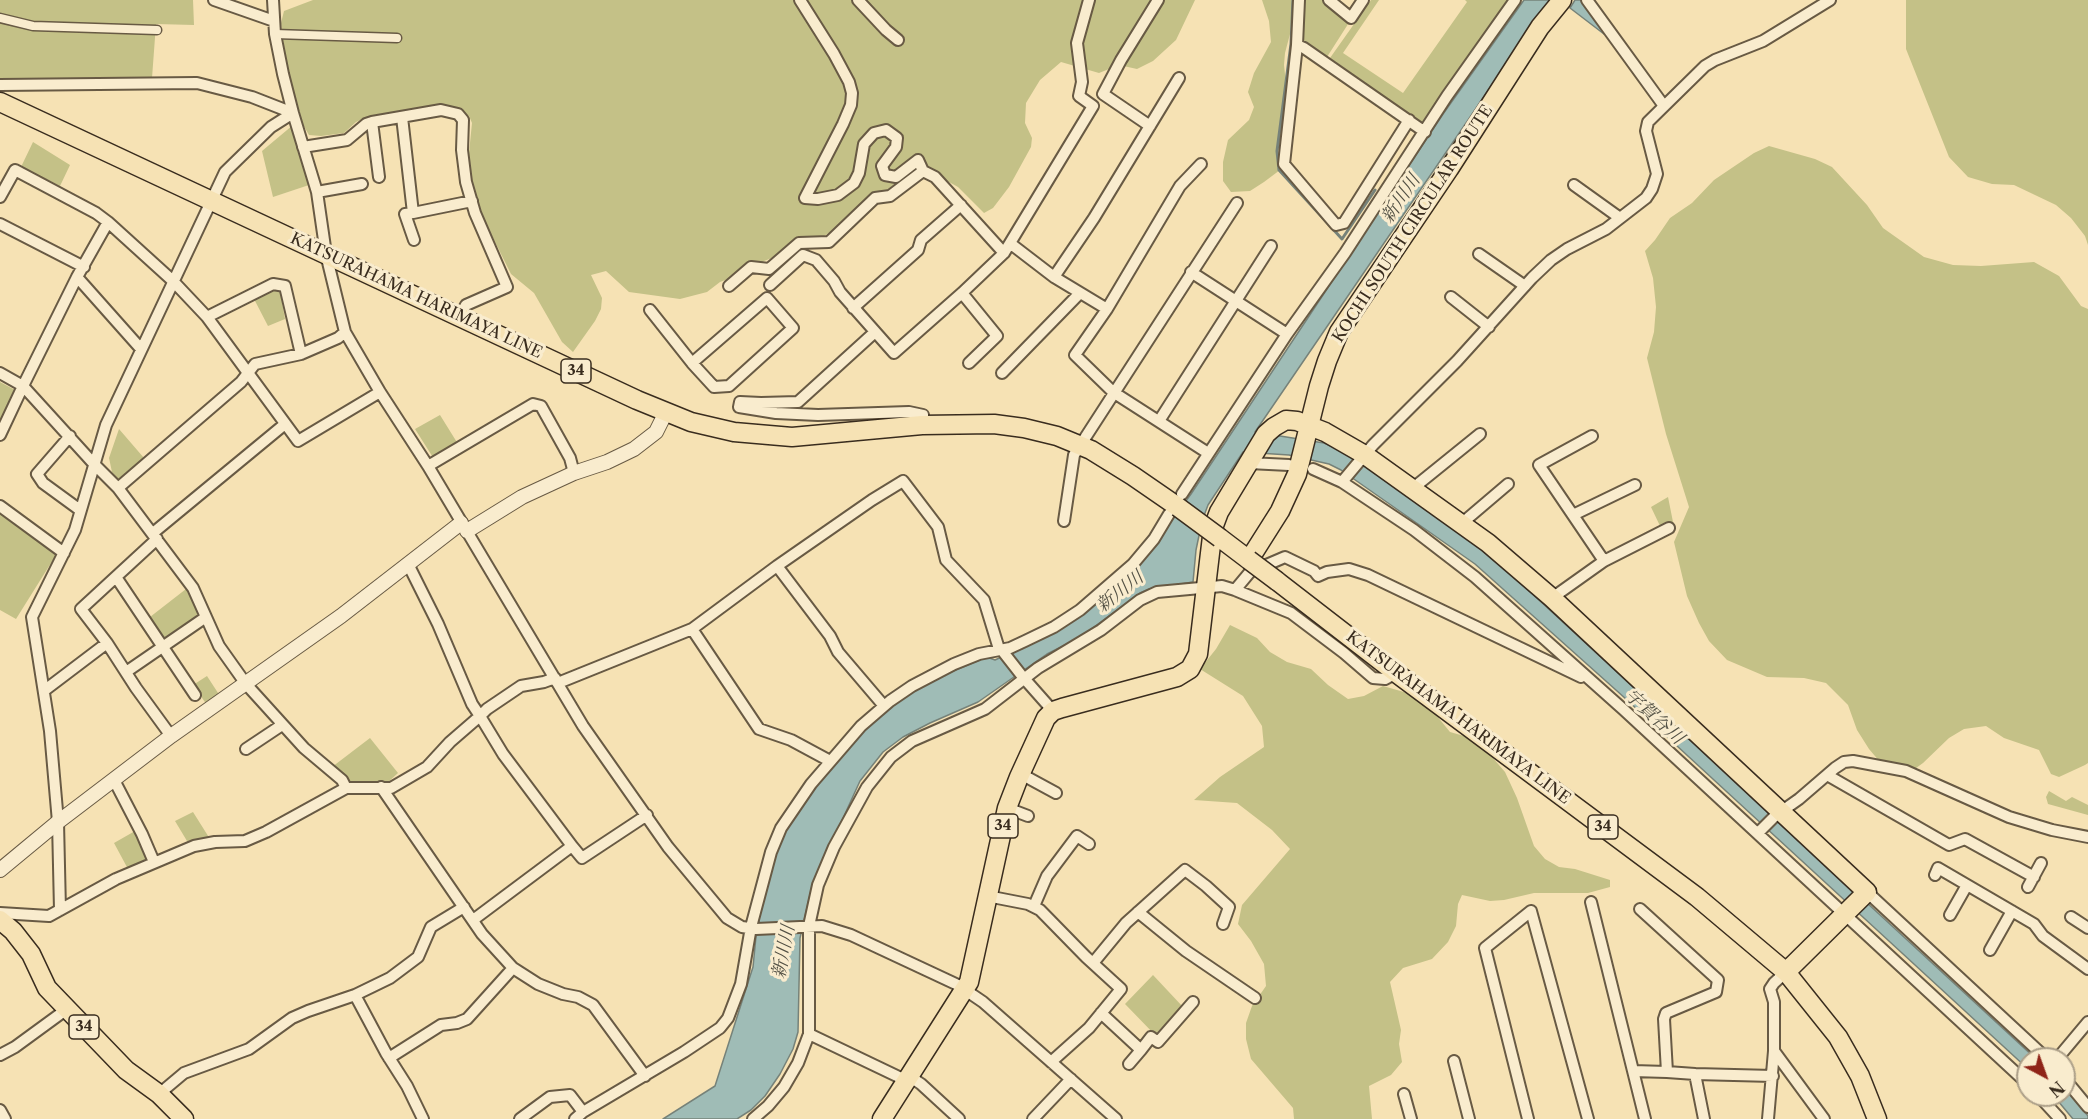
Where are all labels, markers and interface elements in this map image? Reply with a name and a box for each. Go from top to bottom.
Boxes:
street label: KOCHI SOUTH CIRCULAR ROUTE [1329,102,1497,346]
water label: 新川川 [1377,171,1425,227]
street label: KATSURAHAMA HARIMAYA LINE [287,229,545,363]
road number: 34 [561,359,591,383]
water label: 新川川 [1092,567,1148,617]
street label: KATSURAHAMA HARIMAYA LINE [1342,627,1574,809]
water label: 宇賀谷川 [1620,685,1688,749]
road number: 34 [988,814,1018,838]
road number: 34 [1588,815,1618,839]
water label: 新川川 [768,923,800,981]
road number: 34 [69,1015,99,1039]
north arrow [2016,1047,2076,1107]
text: N [2045,1077,2068,1101]

